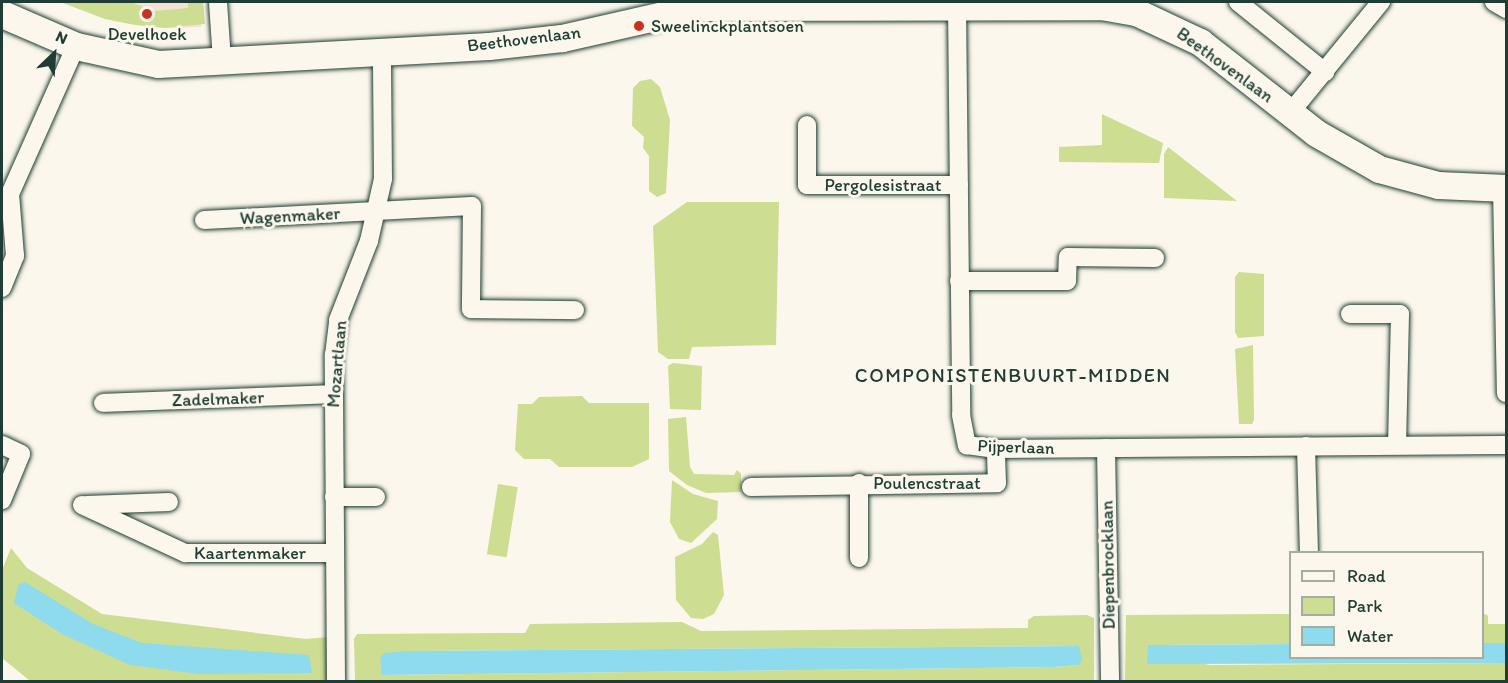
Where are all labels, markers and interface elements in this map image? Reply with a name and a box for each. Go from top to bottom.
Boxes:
marker: Develhoek [140,7,154,21]
place label: Sweelinckplantsoen [651,15,804,37]
marker: Sweelinckplantsoen [632,19,646,33]
street label: Beethovenlaan [466,21,582,57]
place label: Develhoek [107,23,187,45]
street label: Beethovenlaan [1172,23,1278,107]
north arrow [24,24,84,84]
text: N [53,26,71,48]
street label: Pergolesistraat [825,174,941,196]
street label: Wagenmaker [239,203,341,229]
street label: Mozartlaan [322,320,352,408]
district label: COMPONISTENBUURT-MIDDEN [854,363,1172,387]
street label: Zadelmaker [172,387,264,411]
street label: Pijperlaan [977,435,1055,459]
street label: Poulencstraat [873,472,981,494]
street label: Diepenbrocklaan [1096,500,1120,630]
street label: Kaartenmaker [194,542,306,564]
legend [1289,551,1484,659]
text: Road [1347,565,1386,587]
text: Park [1347,595,1382,617]
text: Water [1347,625,1393,647]

